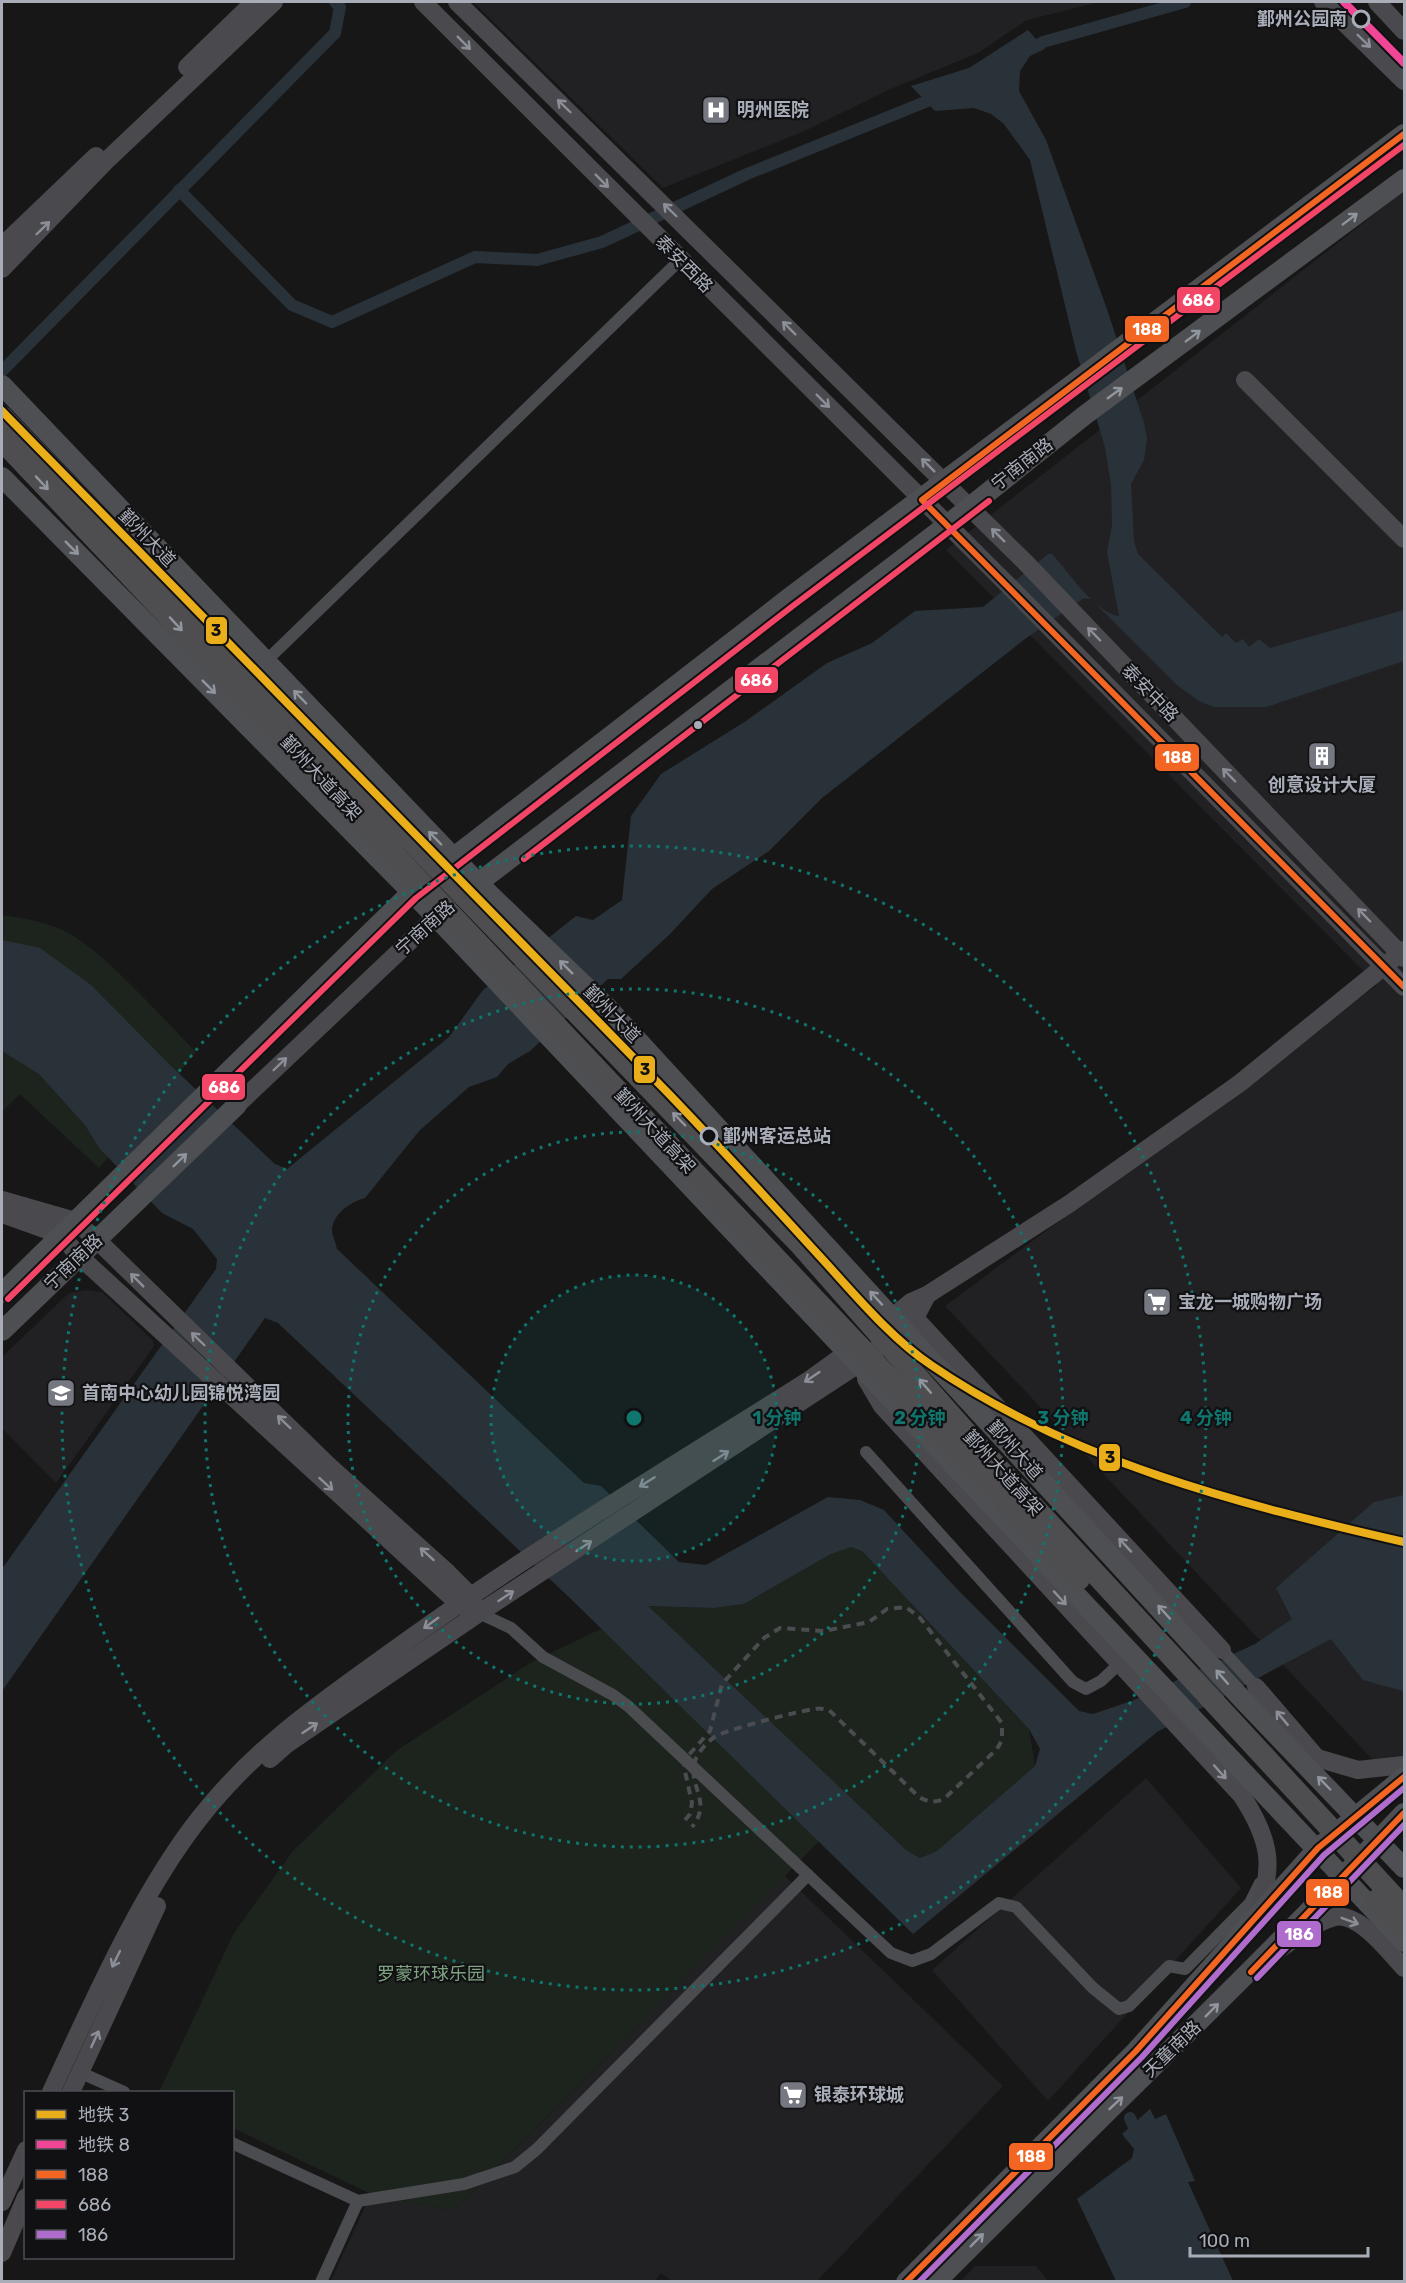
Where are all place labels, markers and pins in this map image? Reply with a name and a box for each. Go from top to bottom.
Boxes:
place label: 鄞州公园南 [1257,8,1347,30]
marker: 鄞州公园南 [1352,10,1370,28]
hospital icon: 明州医院 [700,94,732,126]
place label: 明州医院 [737,99,809,121]
unlabelled marker [692,719,704,731]
building icon: 创意设计大厦 [1306,740,1338,772]
place label: 创意设计大厦 [1268,774,1376,796]
place label: 鄞州客运总站 [723,1125,831,1147]
marker: 鄞州客运总站 [700,1127,718,1145]
supermarket icon: 宝龙一城购物广场 [1141,1286,1173,1318]
place label: 宝龙一城购物广场 [1178,1291,1322,1313]
school or university icon: 首南中心幼儿园锦悦湾园 [45,1377,77,1409]
place label: 首南中心幼儿园锦悦湾园 [82,1382,280,1404]
centre of rings [624,1408,644,1428]
supermarket icon: 银泰环球城 [777,2079,809,2111]
place label: 银泰环球城 [814,2084,904,2106]

